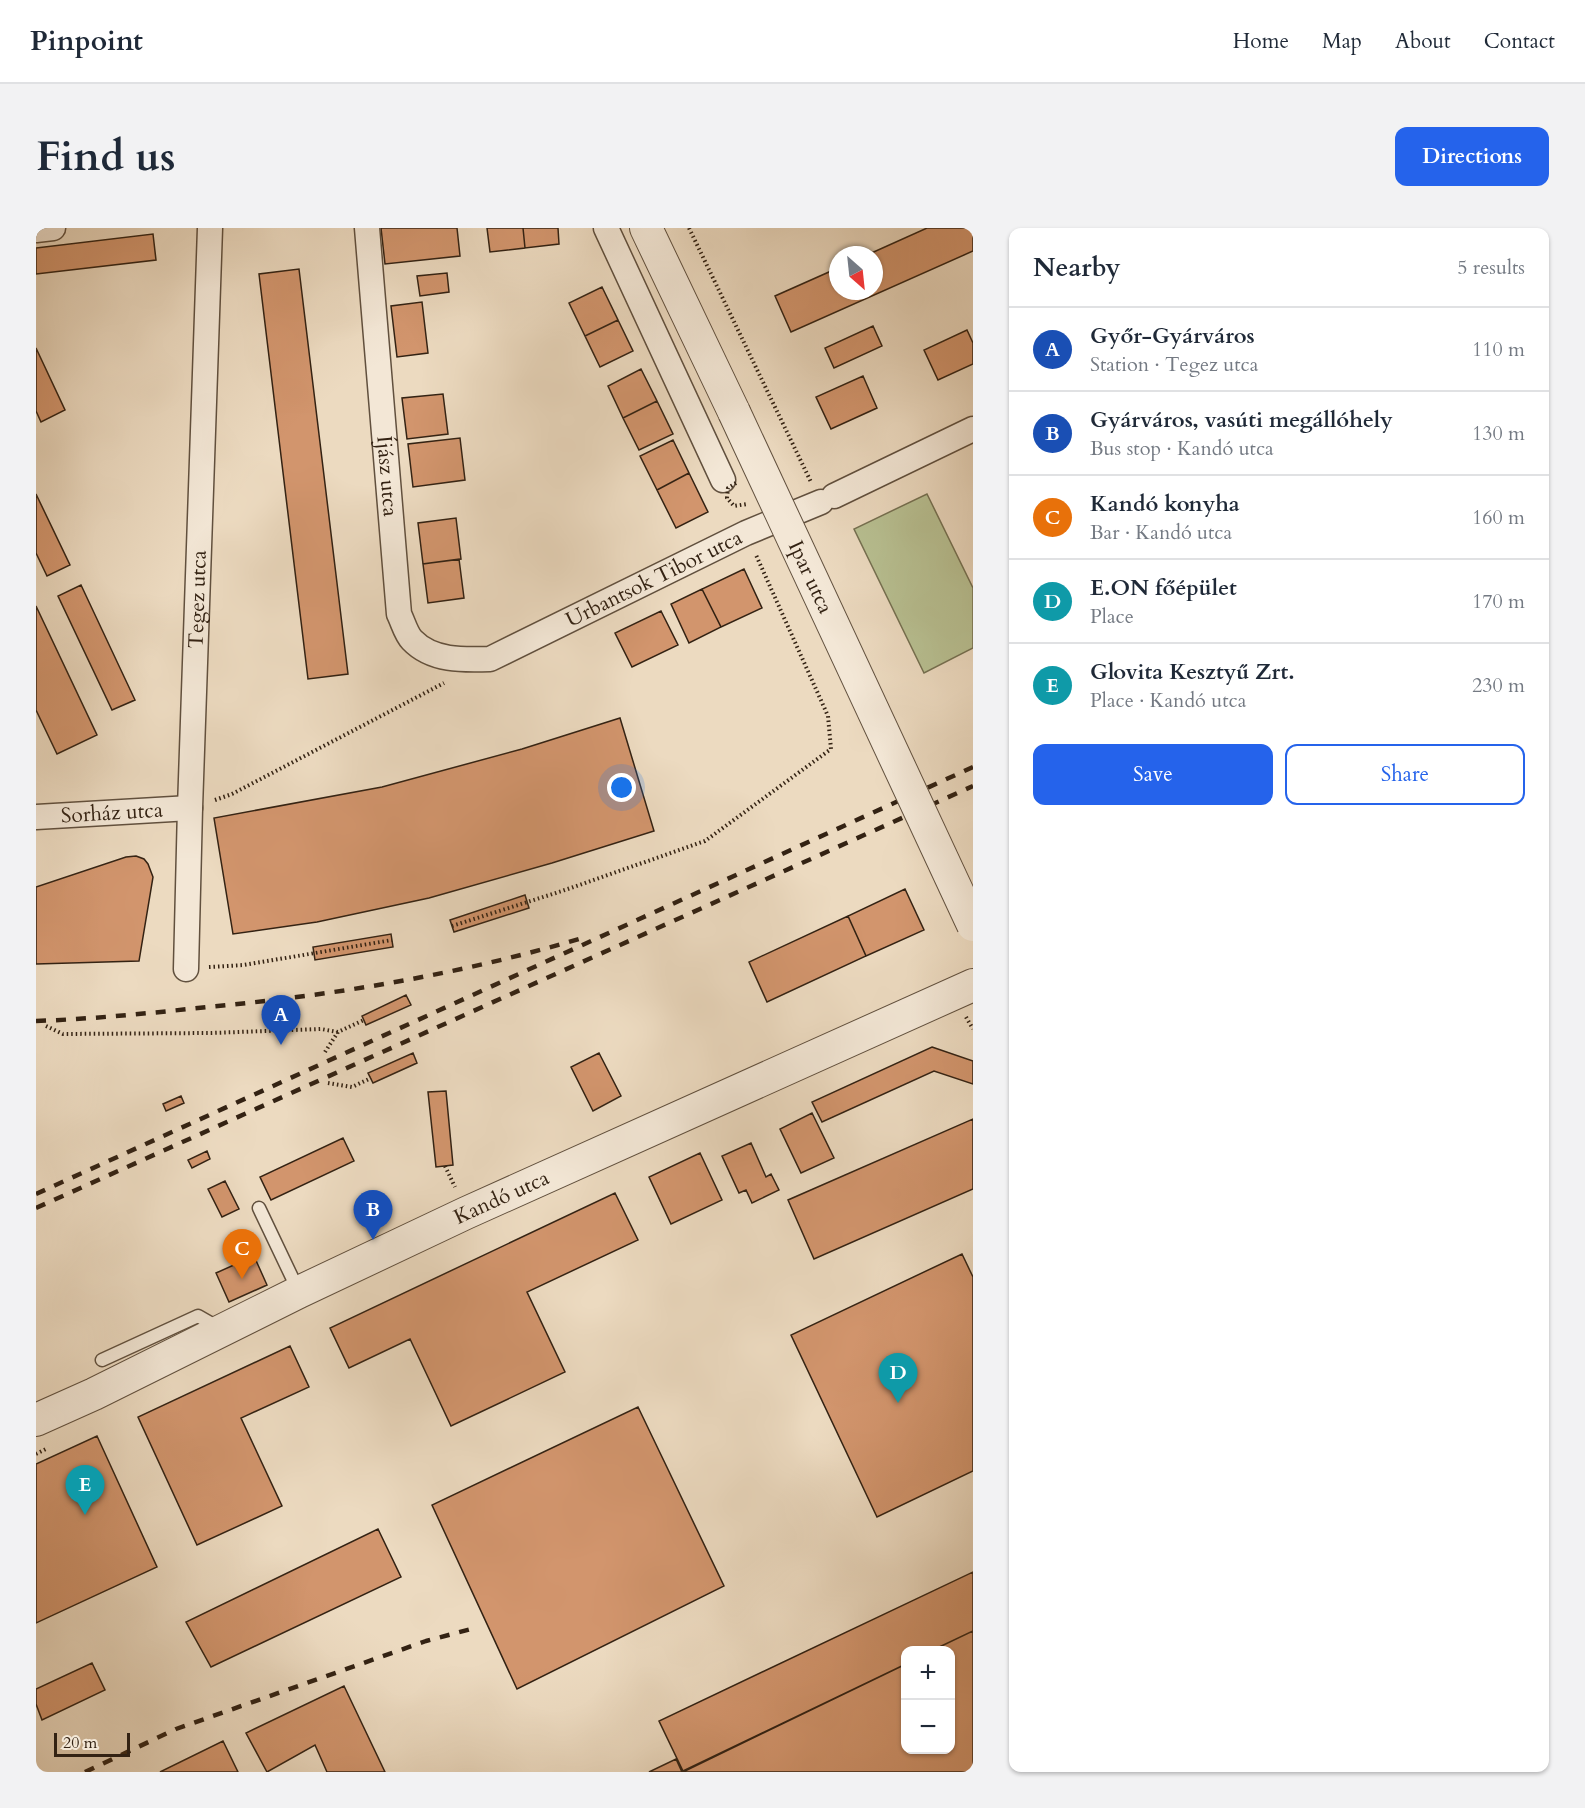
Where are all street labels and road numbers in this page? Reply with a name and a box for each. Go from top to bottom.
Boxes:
street label: Íjász utca [369,435,405,518]
street label: Urbantsok Tibor utca [561,523,747,634]
street label: Ipar utca [781,536,840,618]
street label: Tegez utca [182,550,214,649]
street label: Sorház utca [60,796,164,831]
street label: Kandó utca [449,1164,554,1232]

